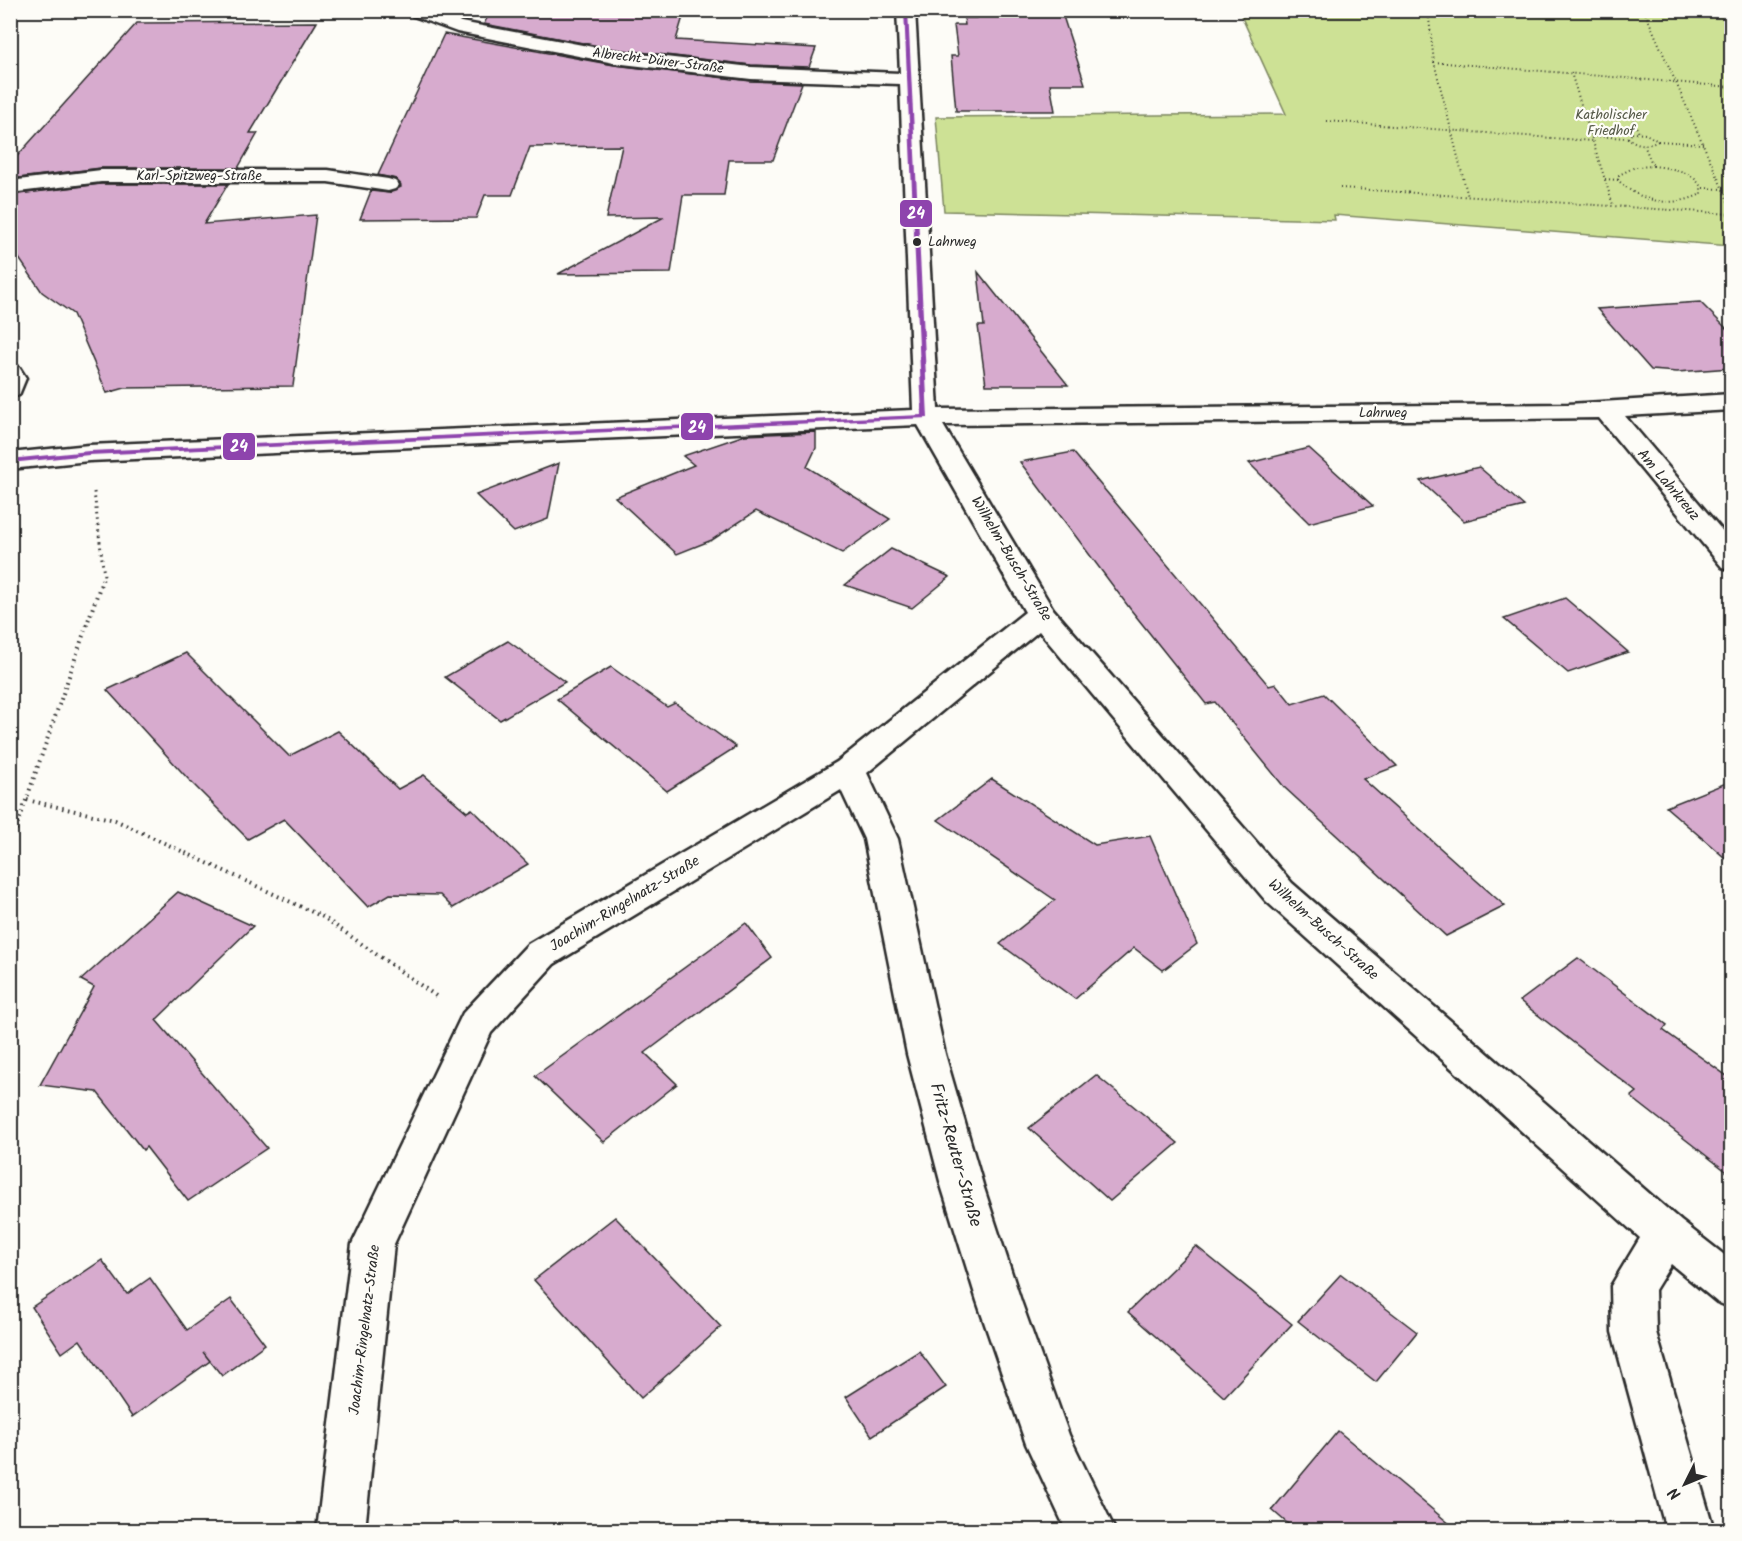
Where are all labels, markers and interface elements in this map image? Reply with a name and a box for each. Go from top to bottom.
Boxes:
street label: Albrecht-Dürer-Straße [591,42,726,80]
park label: Katholischer Friedhof [1575,104,1648,142]
street label: Karl-Spitzweg-Straße [136,165,263,187]
line badge: 24 [899,199,933,228]
text: 24 [907,202,925,227]
place label: Lahrweg [928,231,977,253]
marker: Lahrweg [911,236,923,248]
street label: Lahrweg [1359,402,1407,424]
line badge: 24 [680,412,714,441]
text: 24 [688,416,706,441]
line badge: 24 [222,432,256,461]
text: 24 [230,435,248,460]
street label: Am Lahrkreuz [1631,444,1706,527]
street label: Wilhelm-Busch-Straße [964,492,1058,626]
street label: Joachim-Ringelnatz-Straße [545,849,705,958]
street label: Wilhelm-Busch-Straße [1262,873,1384,987]
street label: Fritz-Reuter-Straße [921,1079,989,1231]
street label: Joachim-Ringelnatz-Straße [343,1243,387,1417]
north arrow [1655,1454,1715,1514]
text: N [1663,1481,1688,1505]

